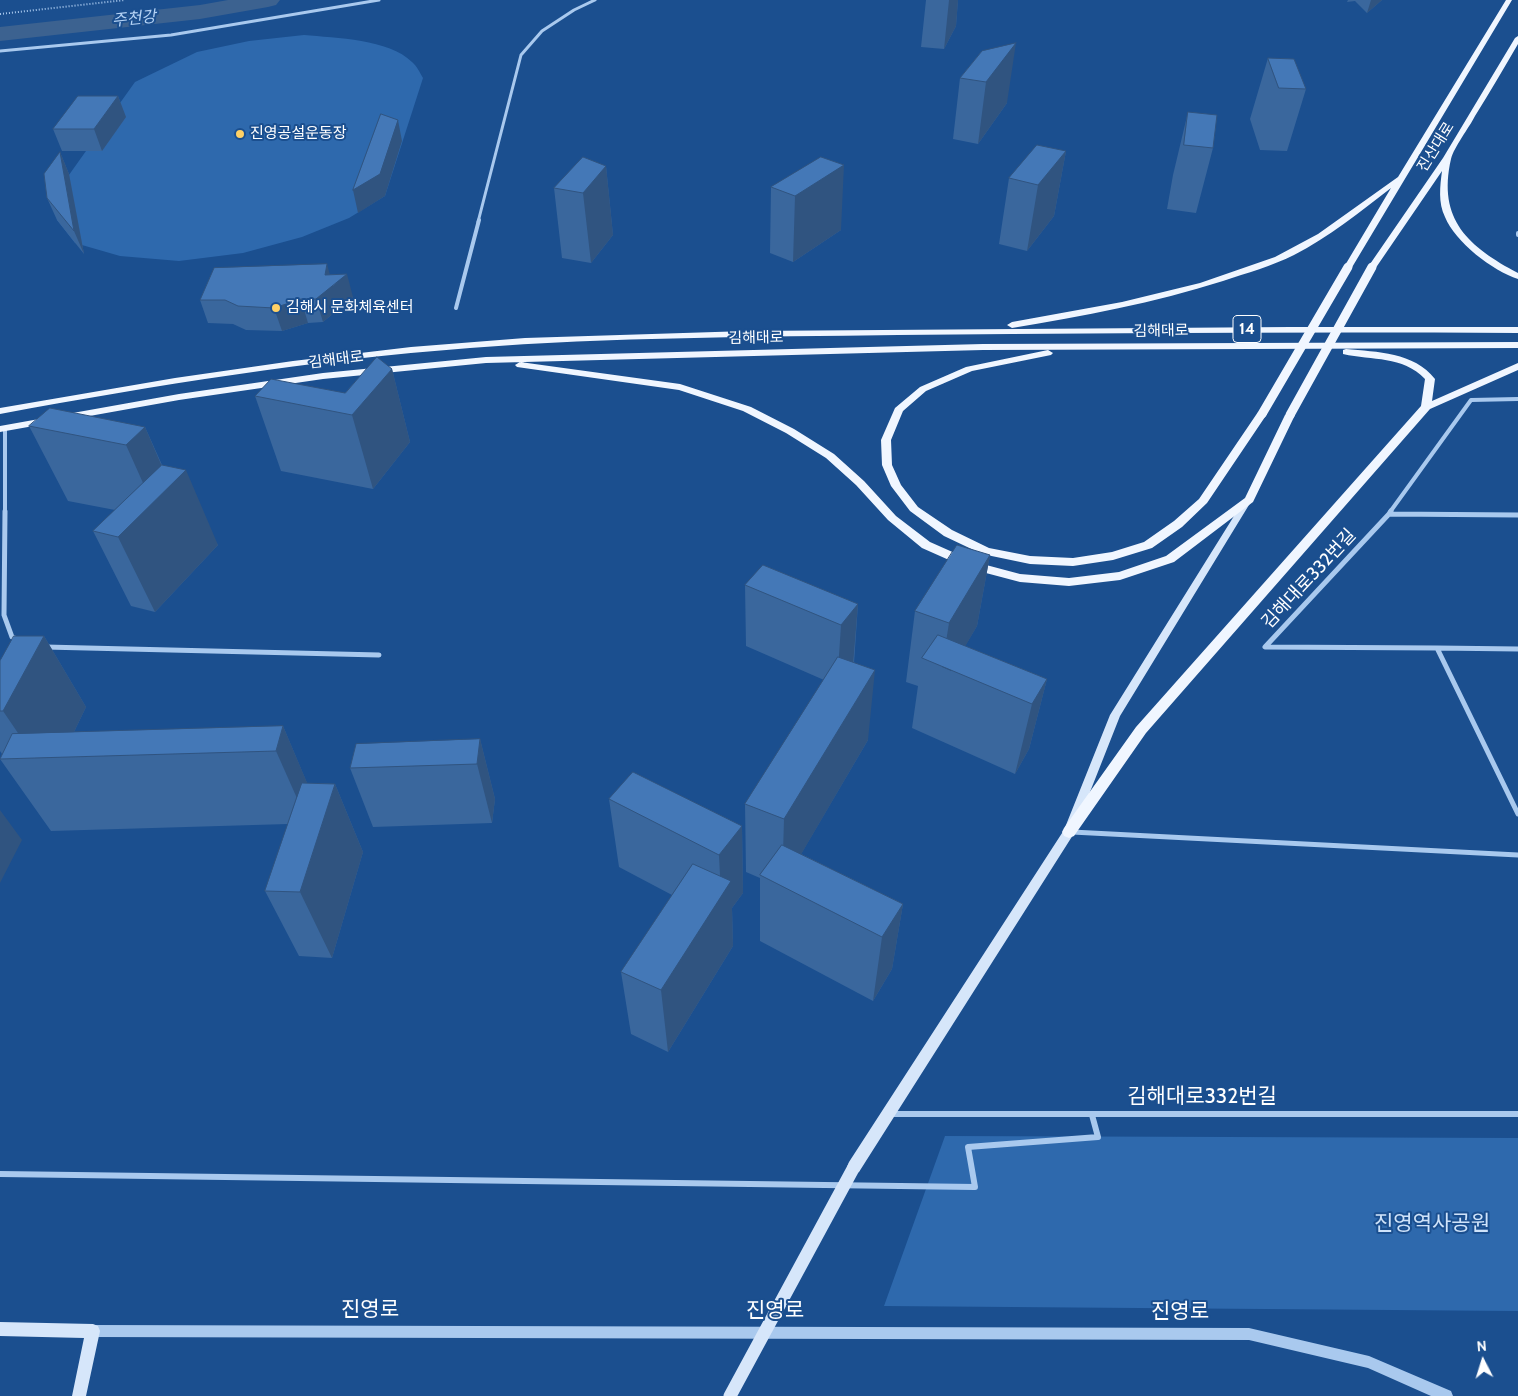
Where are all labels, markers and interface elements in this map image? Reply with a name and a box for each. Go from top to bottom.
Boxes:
water label: 주천강 [111,7,157,31]
street label: 진산대로 [1414,119,1458,175]
place label: 진영공설운동장 [250,125,347,143]
marker: 진영공설운동장 [234,128,246,140]
place label: 김해시 문화체육센터 [286,299,414,317]
marker: 김해시 문화체육센터 [270,302,282,314]
road number: 14 [1233,316,1261,342]
street label: 김해대로 [1133,322,1189,340]
street label: 김해대로 [728,329,784,347]
street label: 김해대로 [308,348,364,372]
street label: 김해대로332번길 [1257,525,1361,633]
street label: 김해대로332번길 [1127,1084,1277,1110]
park label: 진영역사공원 [1374,1211,1490,1237]
street label: 진영로 [341,1297,399,1323]
street label: 진영로 [746,1298,804,1324]
street label: 진영로 [1151,1299,1209,1325]
north arrow [1458,1336,1508,1386]
text: N [1476,1337,1487,1355]

